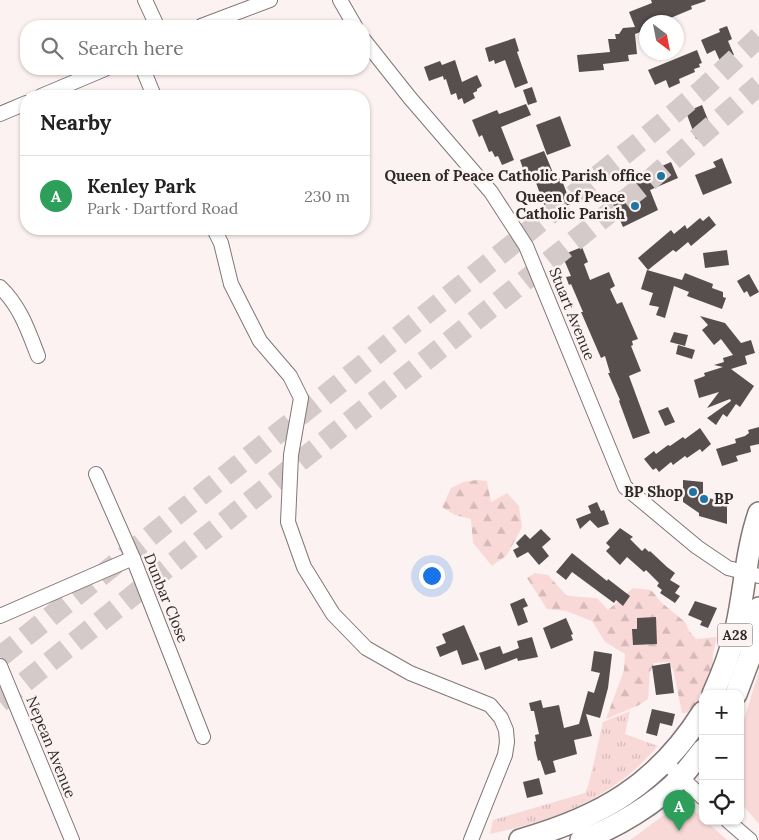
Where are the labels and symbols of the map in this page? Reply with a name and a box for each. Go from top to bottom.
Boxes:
north arrow [639,15,684,60]
place label: Queen of Peace Catholic Parish office [384,166,651,185]
marker: Queen of Peace Catholic Parish office [655,170,667,182]
place label: Queen of Peace Catholic Parish [516,187,626,223]
marker: Queen of Peace Catholic Parish [629,200,641,212]
street label: Stuart Avenue [545,265,600,363]
place label: BP Shop [624,482,683,501]
marker: BP Shop [687,486,699,498]
place label: BP [714,489,734,508]
marker: BP [698,493,710,505]
street label: Dunbar Close [140,550,193,645]
your location [419,563,445,589]
road number: A28 [718,624,752,646]
street label: Nepean Avenue [22,693,81,801]
pin: A [663,790,695,831]

